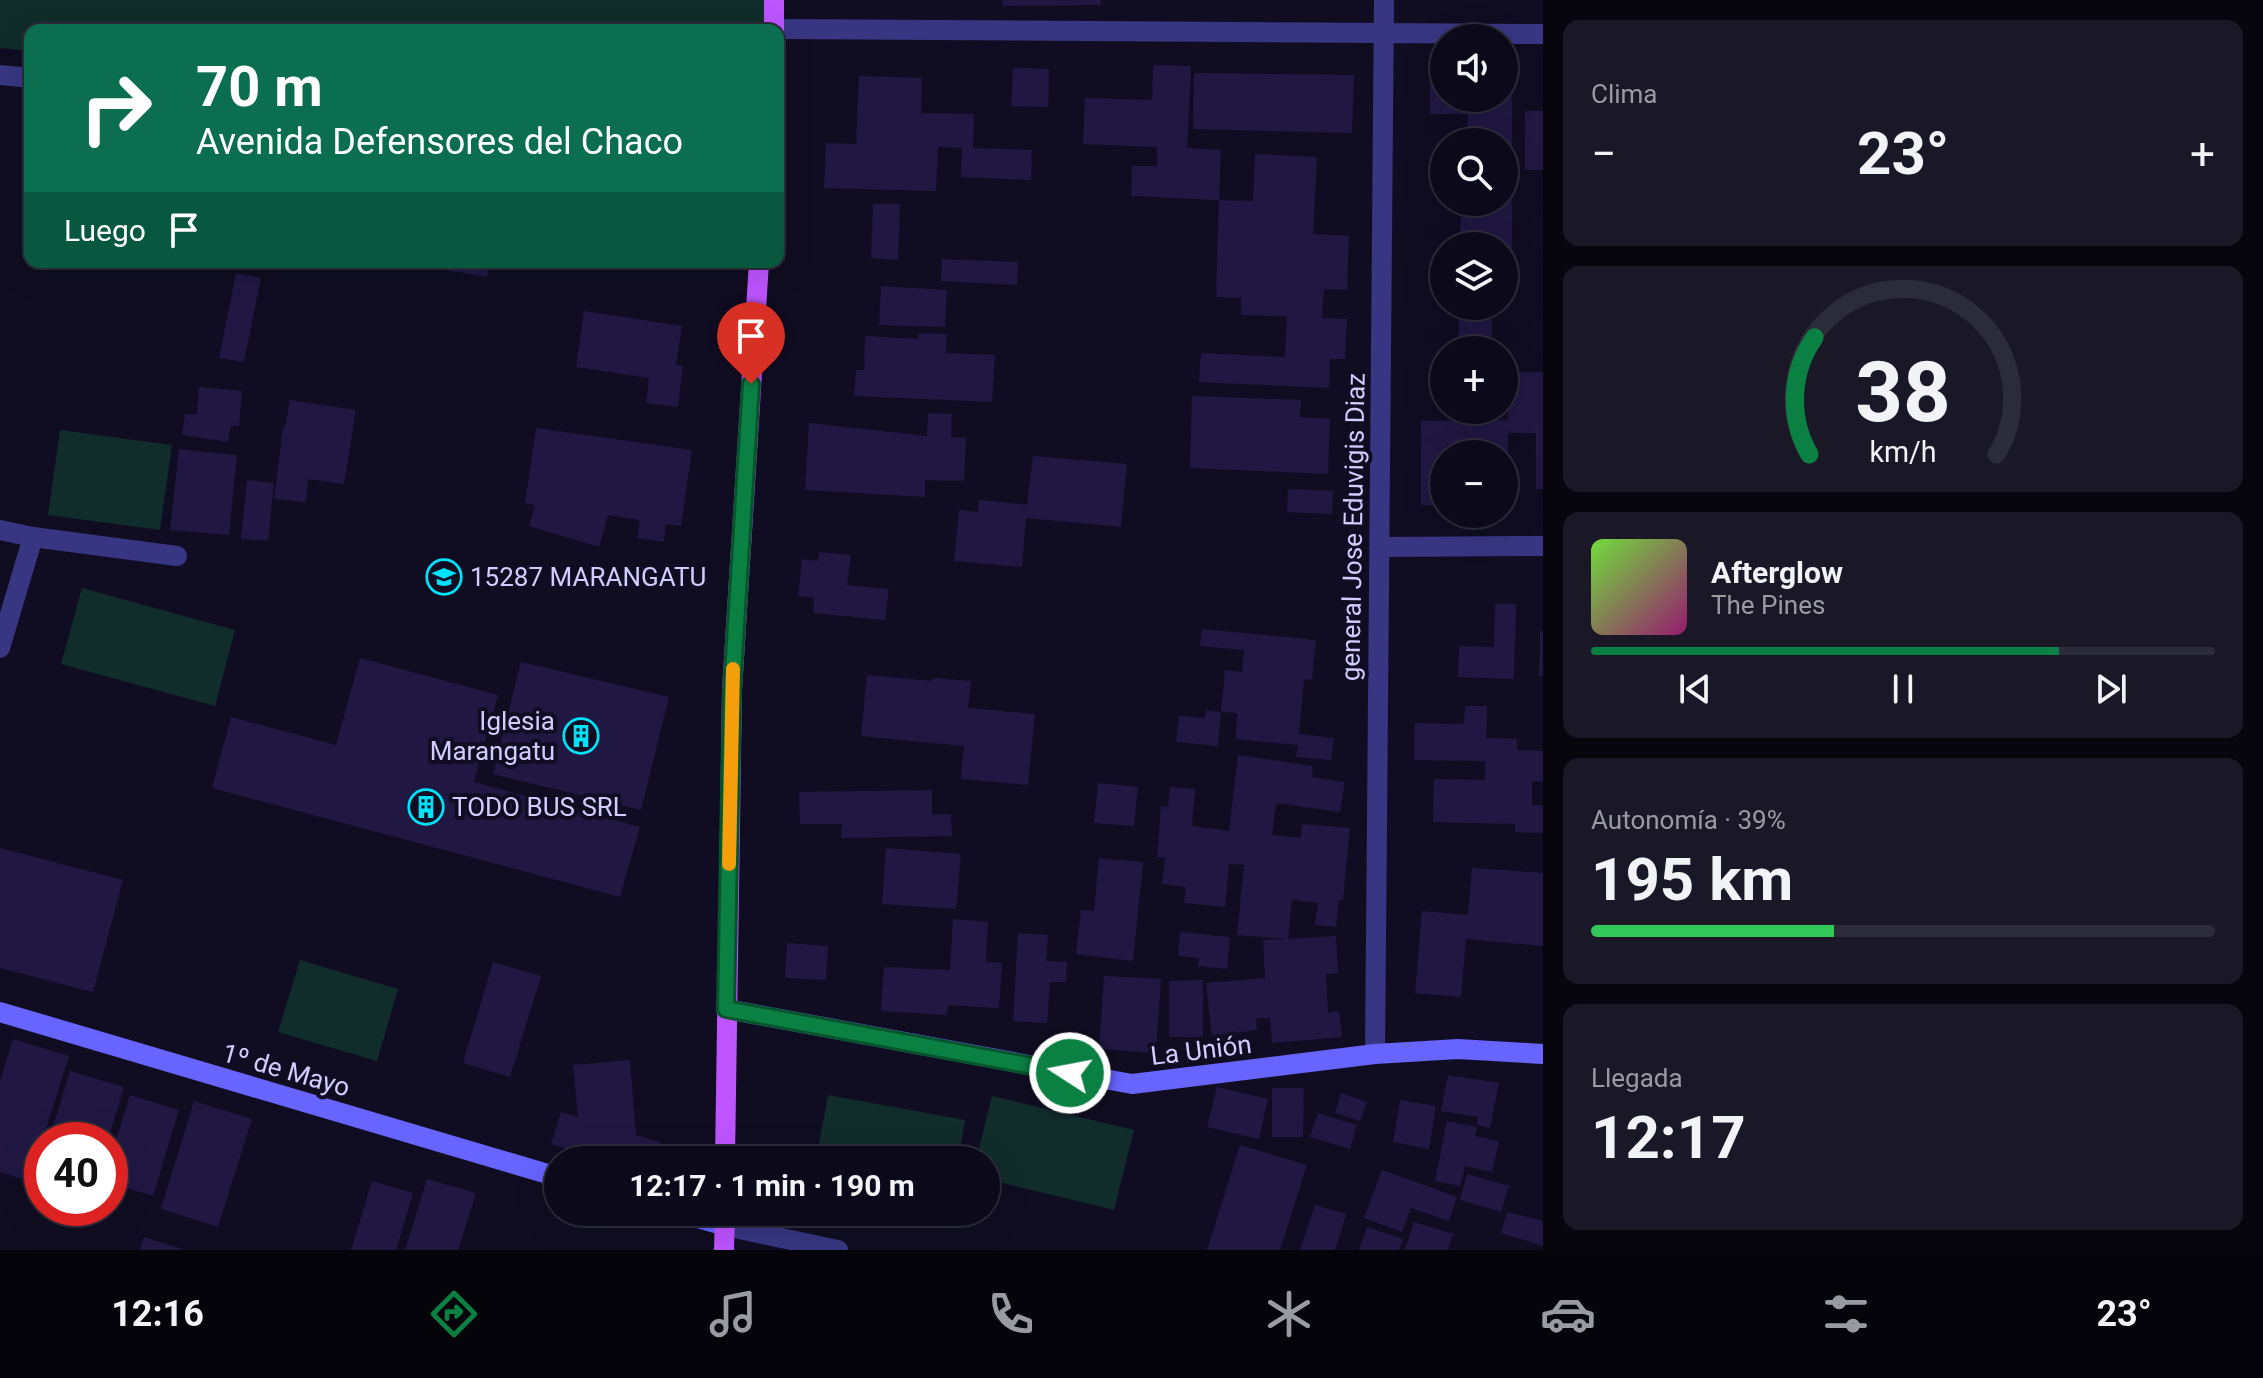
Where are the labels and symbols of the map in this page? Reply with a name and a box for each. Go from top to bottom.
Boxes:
pin [717,302,785,384]
street label: general Jose Eduvigis Diaz [1335,373,1371,681]
school or university icon: 15287 MARANGATU [425,558,463,596]
place label: 15287 MARANGATU [470,562,706,592]
place label: Iglesia Marangatu [430,706,555,766]
building icon: Iglesia Marangatu [562,717,600,755]
building icon: TODO BUS SRL [407,788,445,826]
place label: TODO BUS SRL [452,792,627,822]
street label: La Unión [1149,1029,1253,1071]
position arrow [1028,1031,1112,1115]
street label: 1º de Mayo [219,1037,353,1103]
speed limit sign: 40 [24,1122,128,1226]

